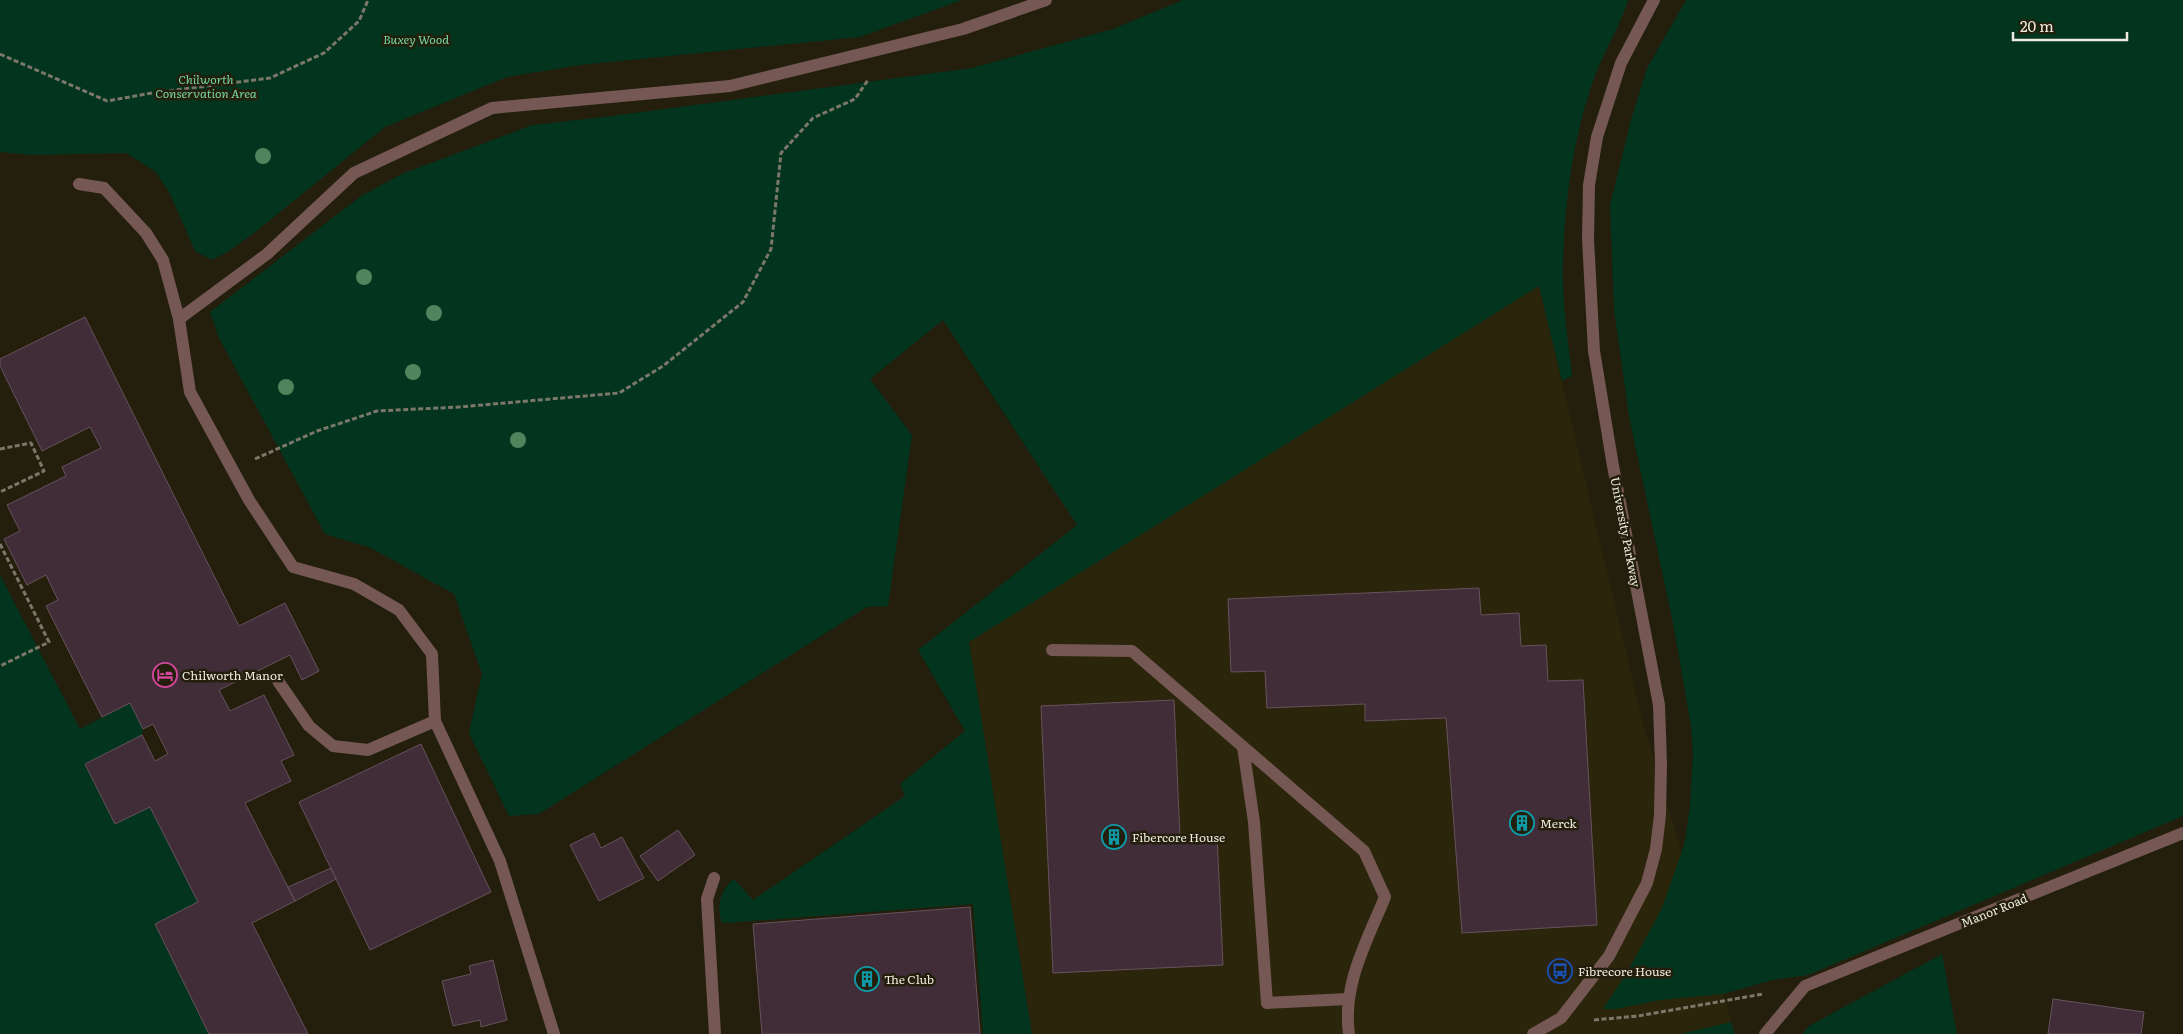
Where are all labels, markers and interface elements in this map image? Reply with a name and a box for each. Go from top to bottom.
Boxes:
scale bar [2013,10,2127,42]
text: 20 m [2020,14,2054,37]
park label: Buxey Wood [383,30,449,48]
park label: Chilworth Conservation Area [155,70,257,102]
street label: University Parkway [1606,475,1646,589]
hotel icon: Chilworth Manor [152,662,178,688]
place label: Chilworth Manor [182,666,283,684]
building icon: Merck [1509,810,1535,836]
place label: Merck [1540,814,1577,832]
building icon: Fibercore House [1101,824,1127,850]
place label: Fibercore House [1132,828,1225,846]
street label: Manor Road [1958,888,2030,931]
bus stop icon: Fibrecore House [1547,958,1573,984]
place label: Fibrecore House [1578,962,1671,980]
building icon: The Club [854,966,880,992]
place label: The Club [884,970,934,988]

